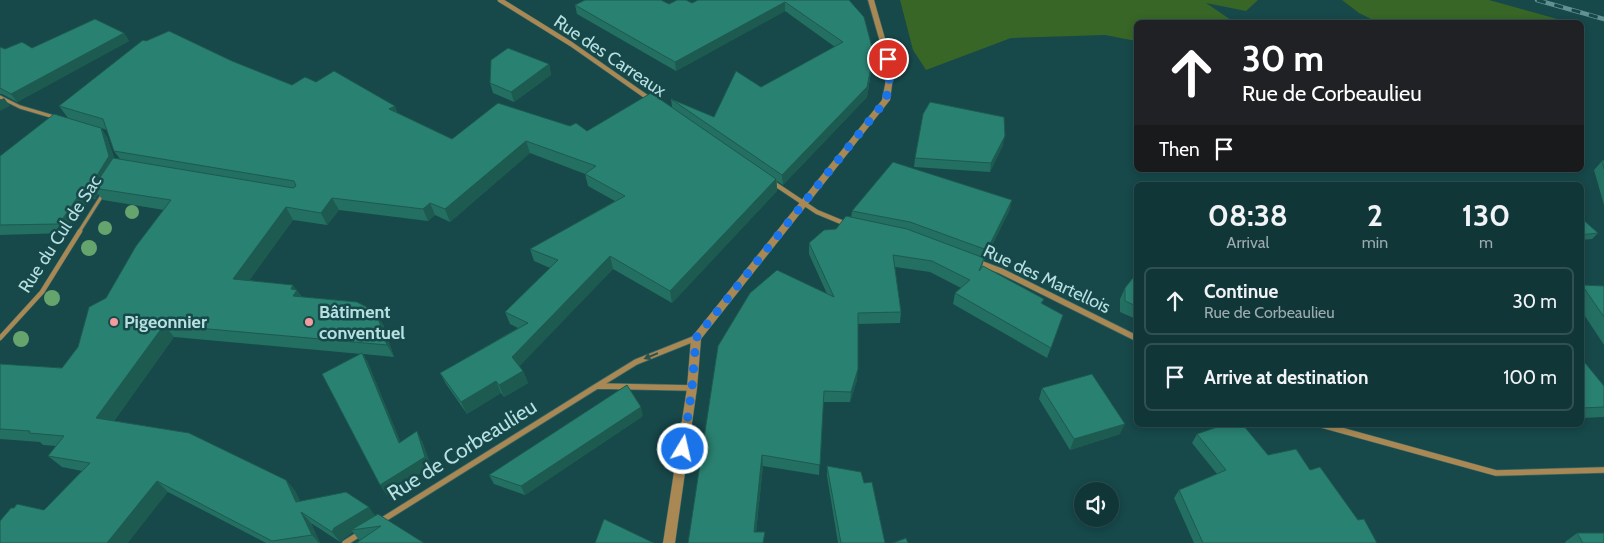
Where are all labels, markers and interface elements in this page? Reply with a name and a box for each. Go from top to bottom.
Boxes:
street label: Rue des Carreaux [550,10,671,102]
text: 30 m [1242,37,1324,80]
pin [867,38,909,80]
icon: ahead [1159,40,1224,105]
icon: arrive [874,45,902,73]
text: Rue de Corbeaulieu [1242,80,1422,107]
icon: arrive [1210,135,1238,163]
text: Then [1159,138,1200,161]
street label: Rue du Cul de Sac [14,171,106,297]
text: 08:38 [1208,197,1288,234]
text: 2 [1367,197,1383,234]
text: 130 [1462,197,1510,234]
text: Arrival [1227,233,1269,252]
text: min [1362,233,1388,252]
text: m [1479,233,1493,252]
street label: Rue des Martellois [980,240,1114,318]
text: Continue [1204,280,1278,303]
icon: ahead [1161,287,1189,315]
text: 30 m [1513,290,1557,313]
place label: Bâtiment conventuel [319,301,405,344]
text: Rue de Corbeaulieu [1204,303,1335,322]
place label: Pigeonnier [124,311,207,333]
marker: Pigeonnier [108,316,120,328]
marker: Bâtiment conventuel [303,316,315,328]
one-way arrow [644,353,658,361]
icon: arrive [1161,363,1189,391]
text: Arrive at destination [1204,366,1368,389]
text: 100 m [1503,366,1557,389]
street label: Rue de Corbeaulieu [382,394,541,506]
position arrow [656,422,708,474]
map controls [1074,482,1119,527]
button: sound [1074,482,1119,527]

